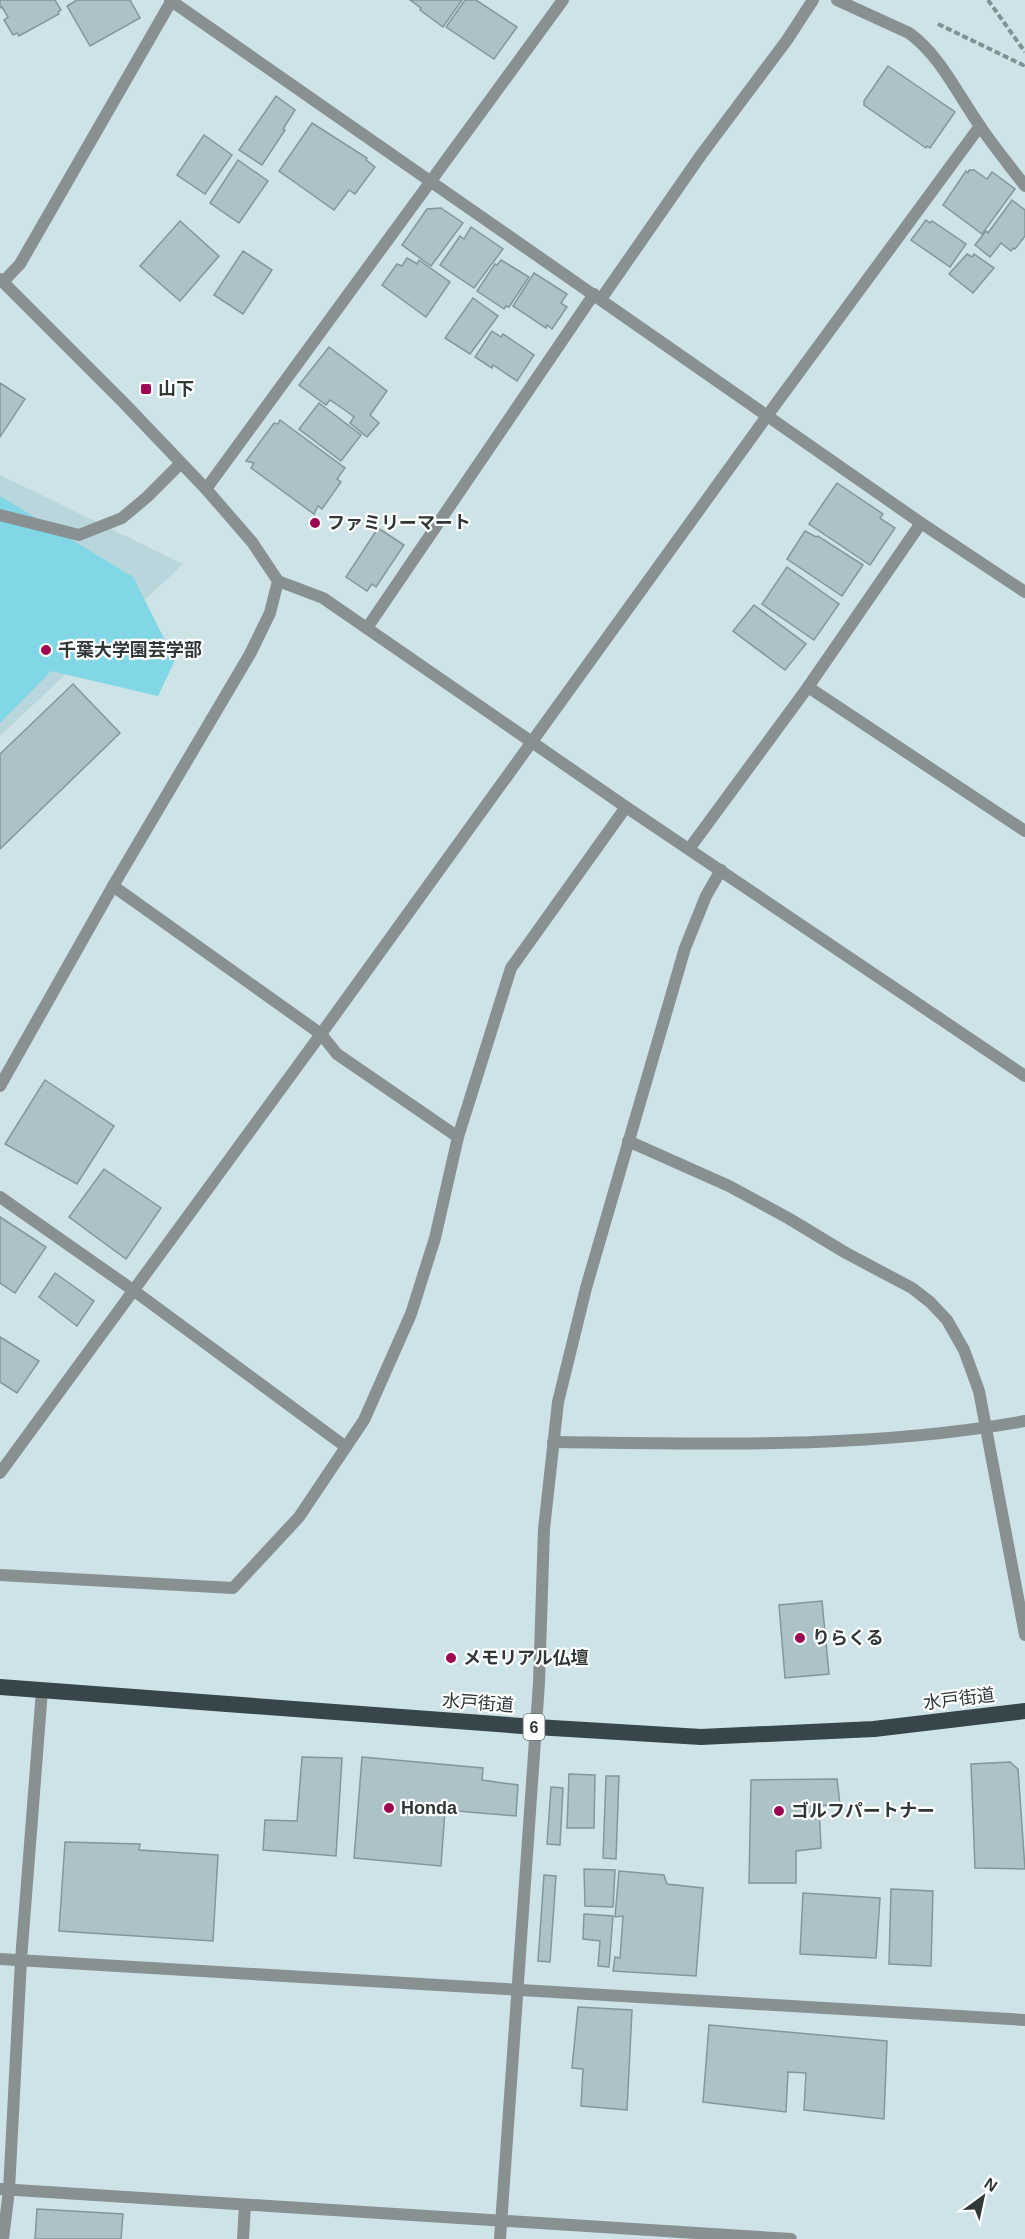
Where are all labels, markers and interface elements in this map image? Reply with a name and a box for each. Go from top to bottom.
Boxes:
place label: 山下 [158,379,194,399]
marker: 山下 [139,382,153,396]
place label: ファミリーマート [327,513,471,533]
marker: ファミリーマート [308,516,322,530]
place label: 千葉大学園芸学部 [58,640,202,660]
marker: 千葉大学園芸学部 [39,643,53,657]
place label: りらくる [812,1628,884,1648]
marker: りらくる [793,1631,807,1645]
place label: メモリアル仏壇 [463,1648,589,1668]
marker: メモリアル仏壇 [444,1651,458,1665]
street label: 水戸街道 [922,1685,996,1713]
street label: 水戸街道 [441,1691,515,1715]
road number: 6 [524,1714,544,1740]
place label: Honda [401,1798,458,1818]
marker: Honda [382,1801,396,1815]
place label: ゴルフパートナー [791,1801,935,1821]
marker: ゴルフパートナー [772,1804,786,1818]
north arrow [953,2167,1013,2227]
text: N [981,2175,1000,2195]

